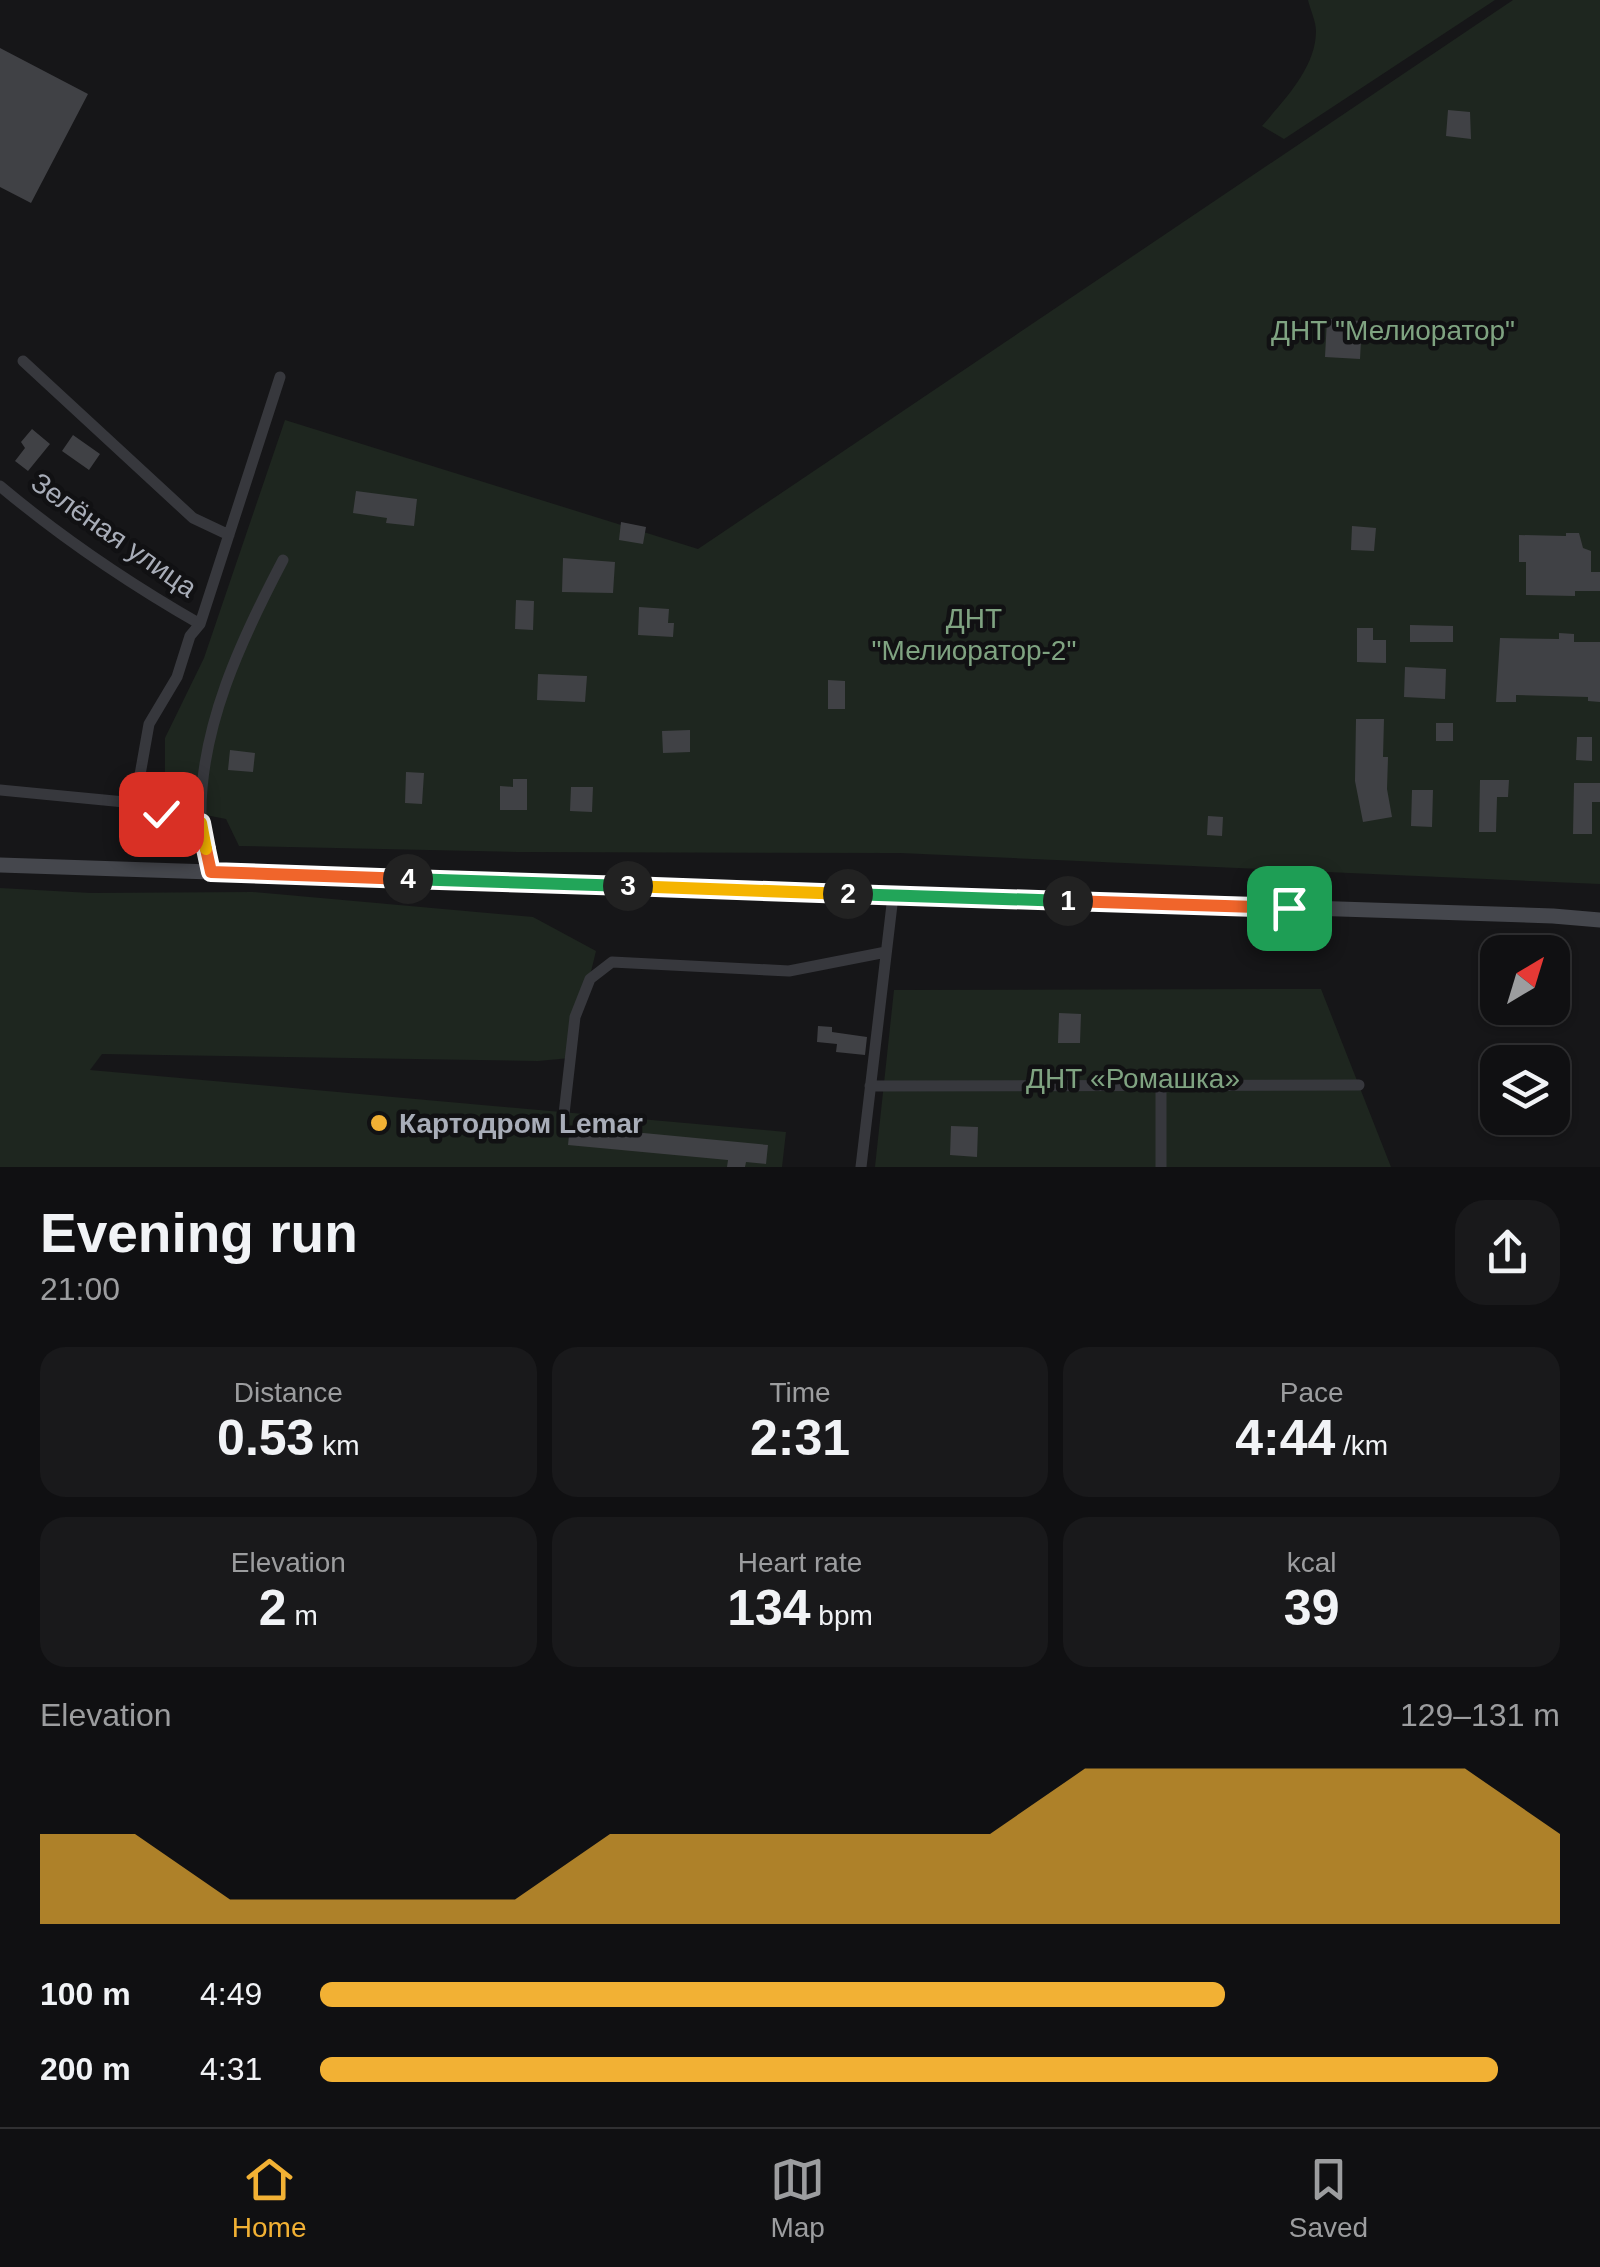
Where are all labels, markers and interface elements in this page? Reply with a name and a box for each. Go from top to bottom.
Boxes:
park label: ДНТ "Мелиоратор" [1271,315,1515,346]
street label: Зелёная улица [25,467,203,604]
park label: ДНТ "Мелиоратор-2" [872,603,1076,666]
pin [119,772,204,857]
icon: check [134,787,189,842]
pin: 4 [383,854,433,904]
pin: 3 [603,861,653,911]
text: 4 [400,863,416,894]
pin [1247,866,1332,951]
pin: 2 [823,869,873,919]
text: 3 [620,870,636,901]
pin: 1 [1043,876,1093,926]
text: 2 [840,878,856,909]
icon: arrive [1262,881,1317,936]
text: 1 [1060,885,1076,916]
north arrow [1480,935,1570,1025]
map controls [1480,935,1570,1135]
button: layers [1480,1045,1570,1135]
park label: ДНТ «Ромашка» [1026,1063,1240,1094]
place label: Картодром Lemar [399,1108,643,1139]
marker: Картодром Lemar [368,1112,390,1134]
button: share [1455,1200,1560,1305]
text: Evening run [40,1202,358,1264]
text: 21:00 [40,1271,120,1307]
text: Distance [234,1377,343,1408]
text: Time [769,1377,831,1408]
text: Pace [1280,1377,1344,1408]
text: 0.53 [217,1410,314,1466]
text: 2:31 [750,1410,850,1466]
text: 4:44 [1235,1410,1335,1466]
text: km [314,1430,360,1461]
text: /km [1335,1430,1388,1461]
text: Elevation [231,1547,346,1578]
text: Heart rate [738,1547,862,1578]
text: kcal [1287,1547,1337,1578]
text: 2 [259,1580,287,1636]
text: 134 [727,1580,811,1636]
text: 39 [1284,1580,1339,1636]
text: m [287,1600,318,1631]
text: bpm [811,1600,873,1631]
text: Elevation [40,1697,172,1733]
text: 129–131 m [1400,1697,1560,1733]
text: 100 m [40,1976,131,2012]
text: 4:49 [200,1976,262,2012]
text: 200 m [40,2051,131,2087]
text: 4:31 [200,2051,262,2087]
tab: Home [232,2152,307,2244]
tab: Map [770,2152,825,2244]
tab: Saved [1289,2152,1368,2244]

